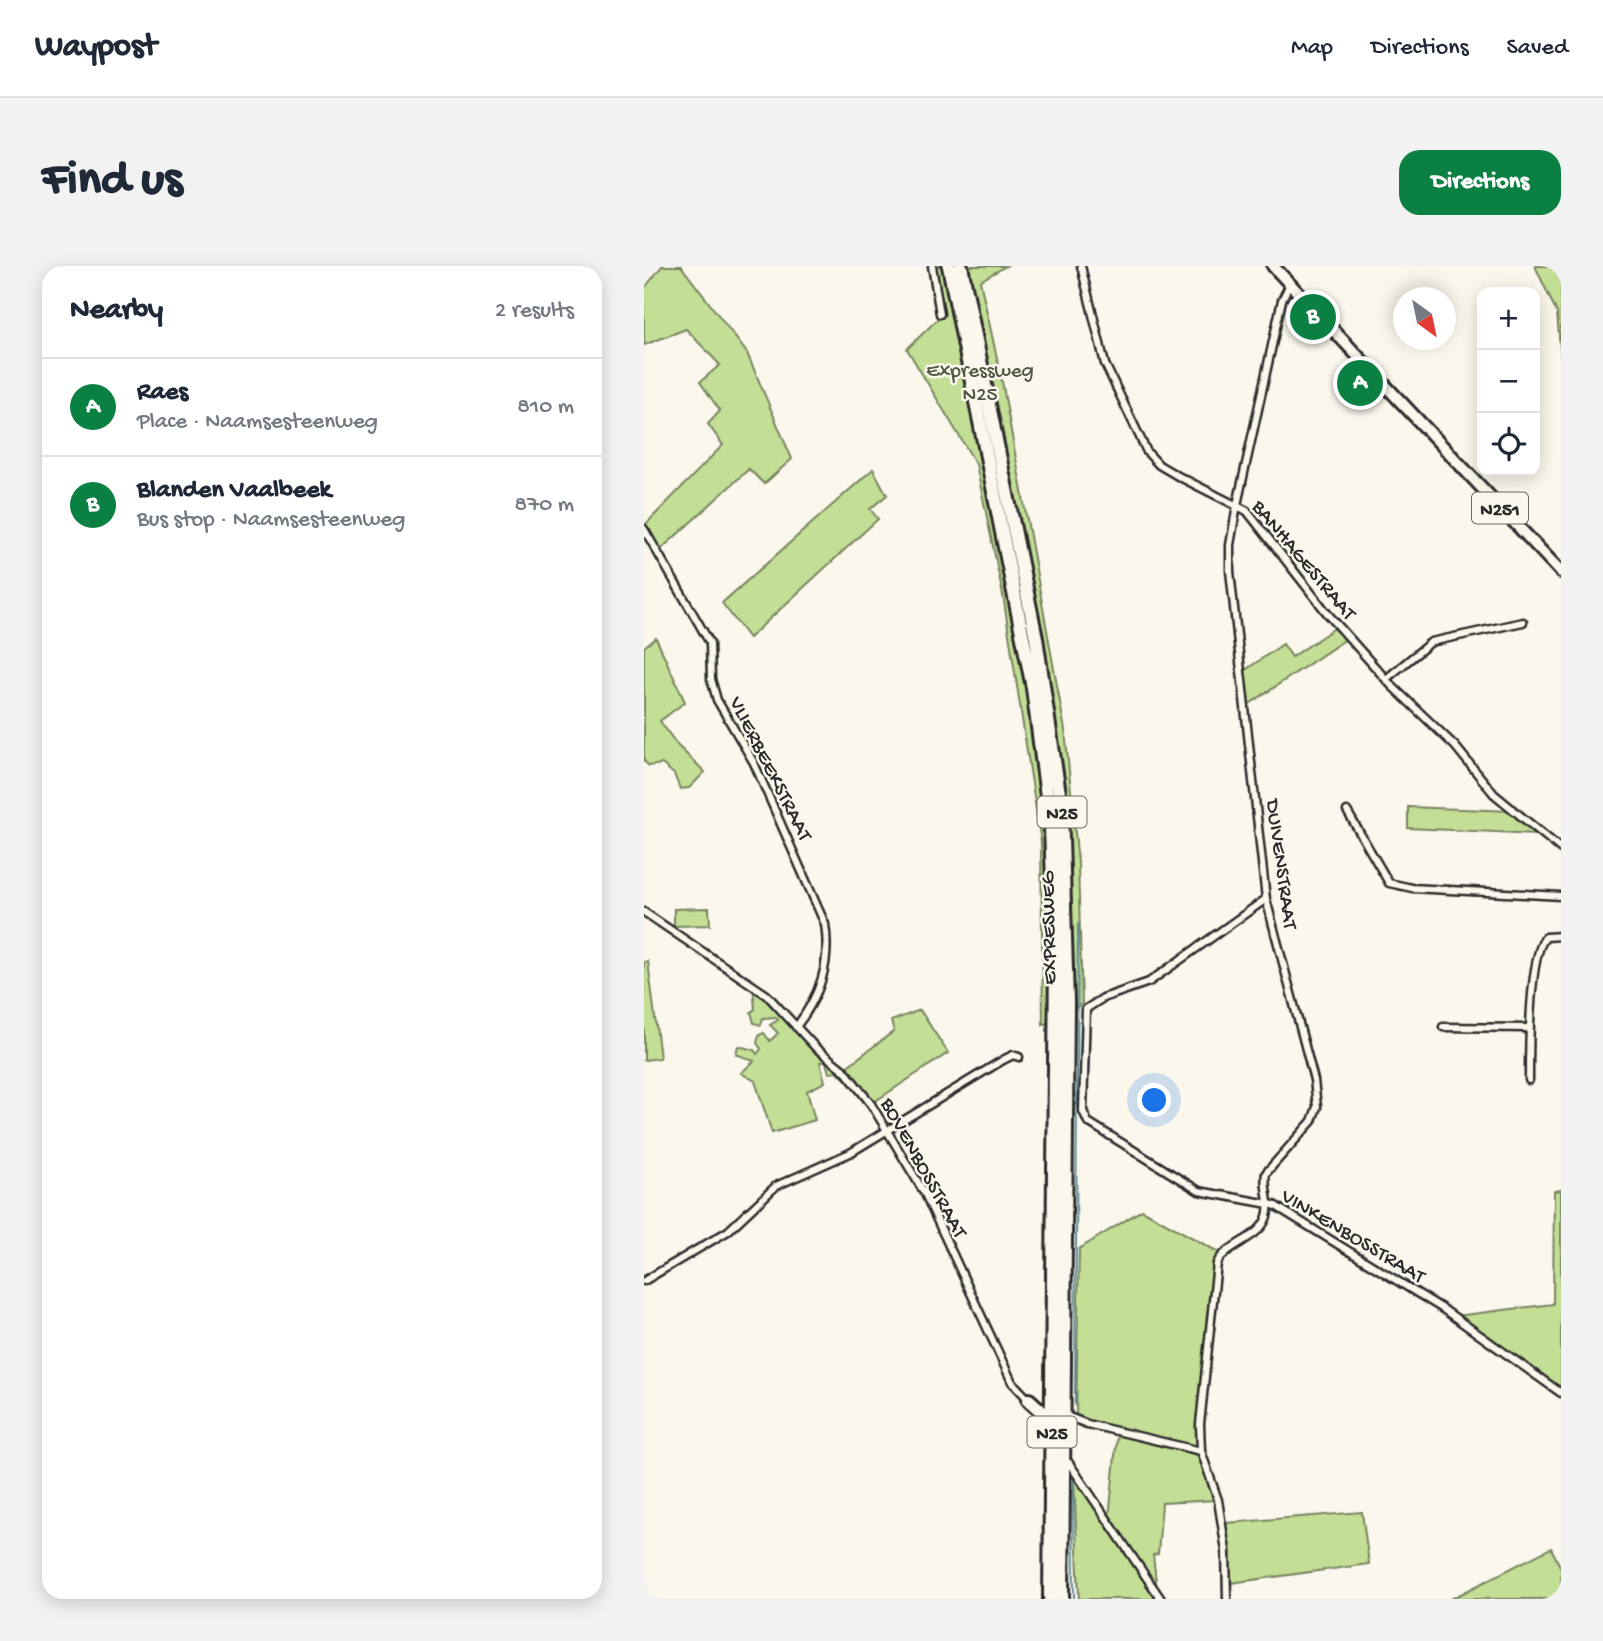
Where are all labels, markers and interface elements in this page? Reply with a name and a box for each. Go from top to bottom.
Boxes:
text: Waypost [35,29,157,67]
text: Map [1291,34,1333,63]
text: Directions [1371,34,1469,63]
text: Saved [1507,34,1568,63]
button: Directions [1399,150,1561,215]
text: Find us [42,153,182,211]
north arrow [1393,287,1456,350]
map controls [1477,287,1540,476]
button: + [1477,287,1540,350]
pin: B [1290,291,1336,343]
text: Nearby [70,294,163,329]
text: 2 results [495,298,574,325]
button: − [1477,350,1540,413]
pin: A [1337,357,1383,409]
park label: Expressweg N25 [926,360,1034,409]
text: Raes [137,378,188,409]
text: A [86,394,100,421]
text: 810 m [517,394,574,421]
text: Place · Naamsesteenweg [137,409,378,436]
button: locate [1477,413,1540,476]
text: Blanden Vaalbeek [137,476,331,507]
text: B [87,492,99,519]
text: 870 m [515,492,574,519]
road number: N251 [1472,492,1528,524]
street label: BANHAGESTRAAT [1244,495,1360,627]
text: Bus stop · Naamsesteenweg [137,507,405,534]
street label: VLIERBEEKSTRAAT [721,692,816,847]
road number: N25 [1038,796,1086,828]
street label: DUIVENSTRAAT [1258,796,1301,932]
street label: EXPRESWEG [1037,870,1064,985]
your location [1137,1083,1171,1117]
street label: BOVENBOSSTRAAT [873,1093,971,1244]
street label: VINKENBOSSTRAAT [1275,1185,1430,1291]
road number: N25 [1028,1416,1076,1448]

